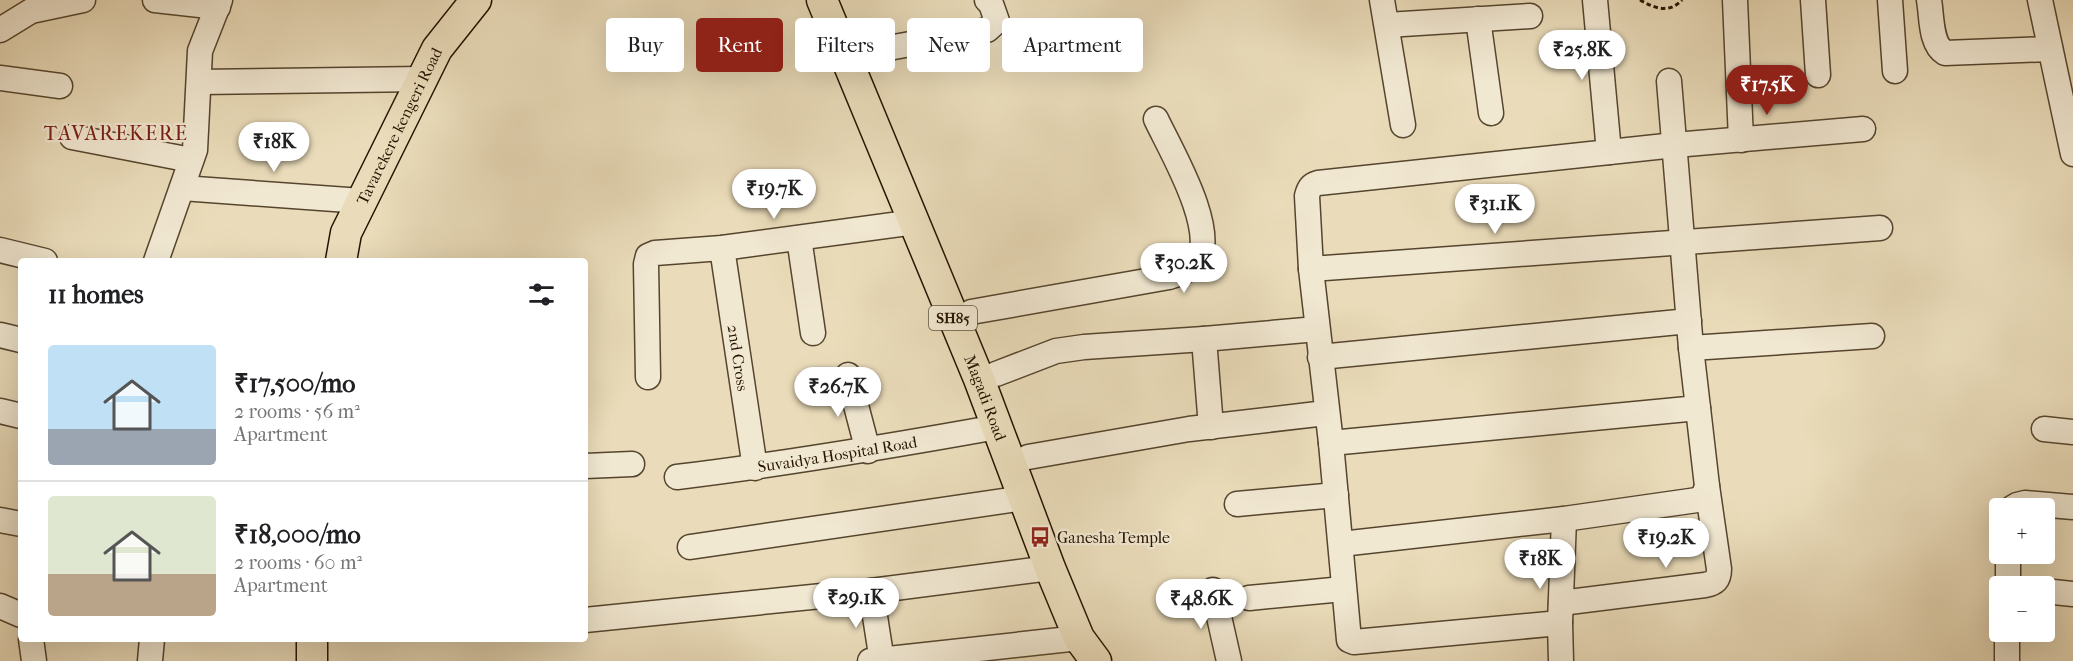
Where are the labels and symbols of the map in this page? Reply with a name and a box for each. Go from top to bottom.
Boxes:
pin: ₹25.8K [1533,30,1631,81]
street label: Tavarekere kengeri Road [353,44,446,208]
pin: ₹17.5K [1718,65,1816,116]
district label: TAVAREKERE [44,122,188,145]
pin: ₹18K [238,122,310,173]
pin: ₹19.7K [725,169,823,220]
pin: ₹31.1K [1446,184,1544,235]
pin: ₹30.2K [1135,243,1233,294]
road number: SH85 [929,306,977,330]
street label: 2nd Cross [724,323,752,392]
street label: Magadi Road [960,352,1010,444]
pin: ₹26.7K [789,367,887,418]
street label: Suvaidya Hospital Road [756,432,919,476]
pin: ₹19.2K [1617,518,1715,569]
bus stop icon: Ganesha Temple [1028,525,1052,549]
place label: Ganesha Temple [1057,528,1170,547]
pin: ₹18K [1504,539,1576,590]
pin: ₹29.1K [807,578,905,629]
pin: ₹48.6K [1152,579,1250,630]

